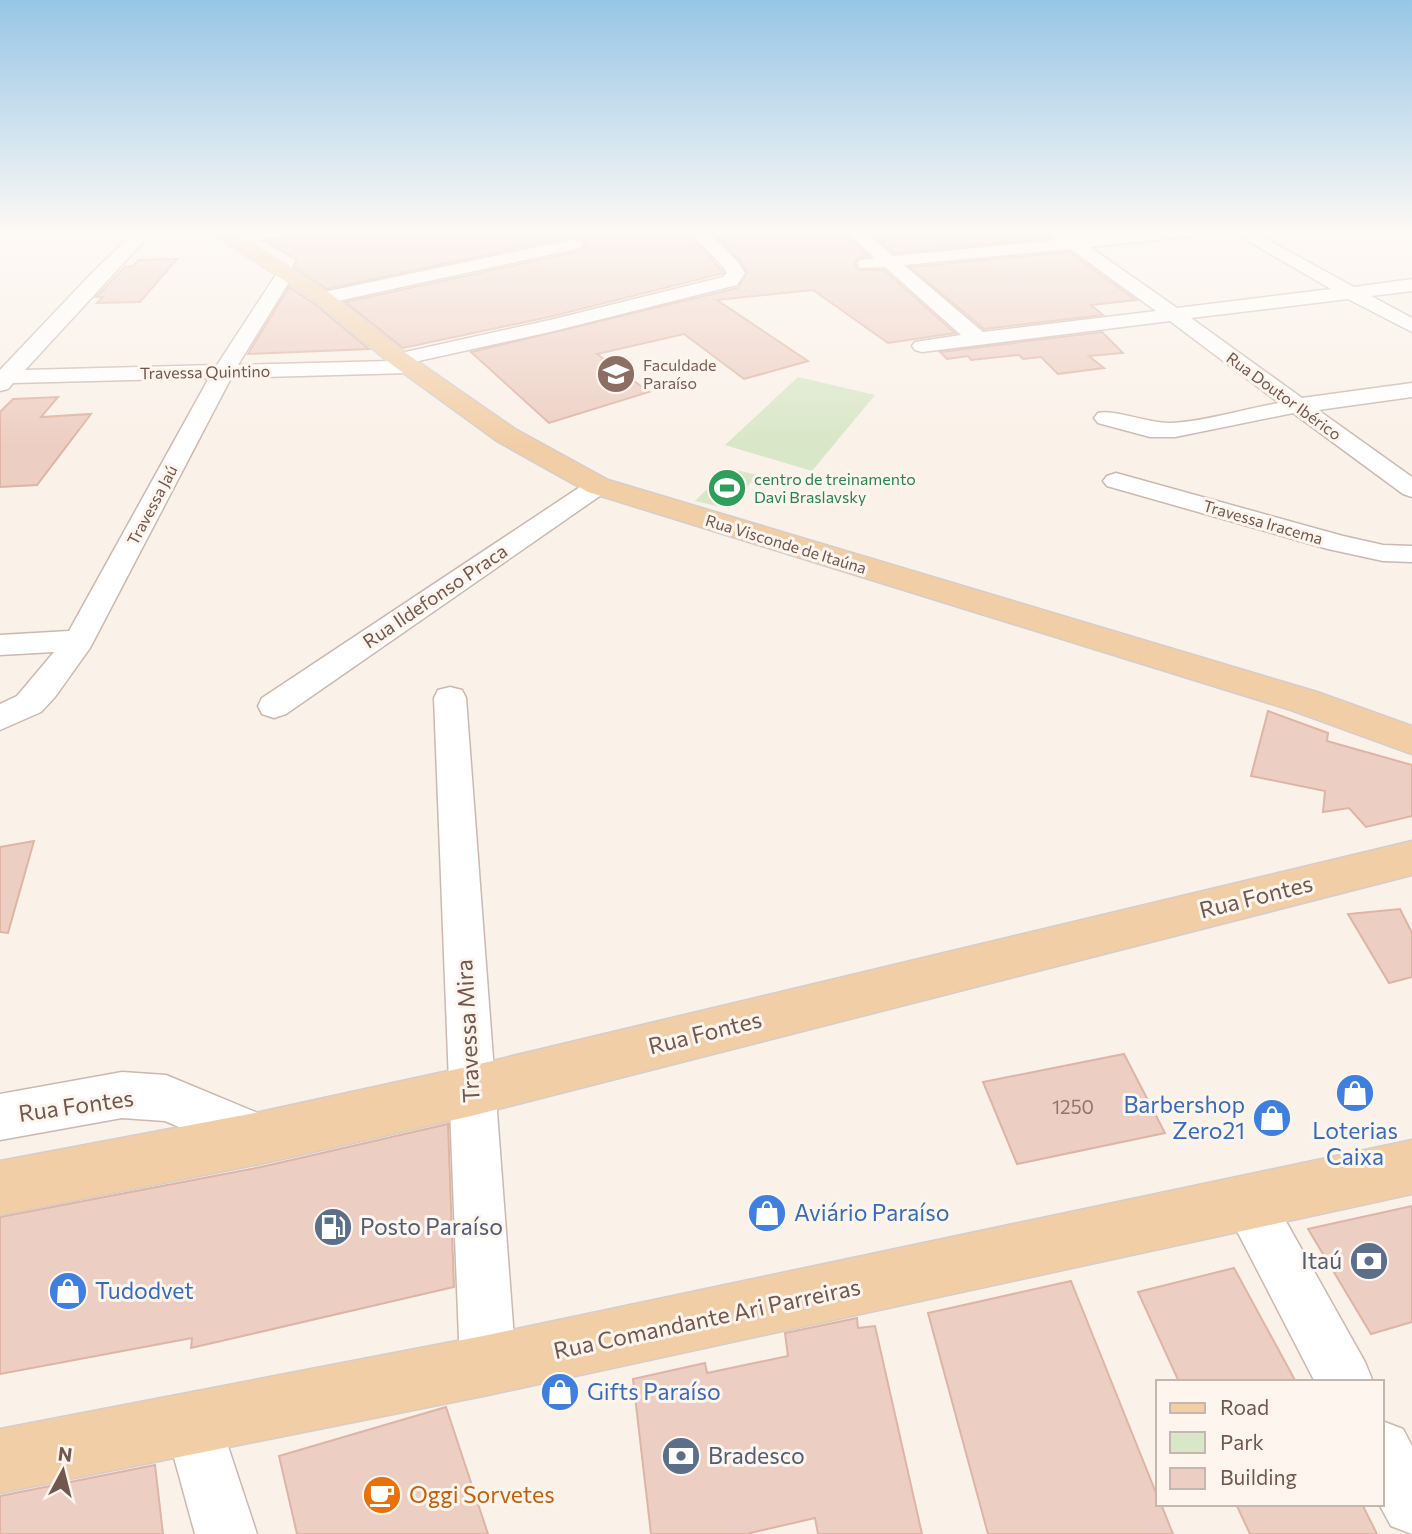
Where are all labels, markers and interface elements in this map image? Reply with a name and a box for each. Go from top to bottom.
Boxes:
street label: Rua Doutor Ibérico [1223,348,1345,444]
school or university icon: Faculdade Paraíso [595,353,637,395]
place label: Faculdade Paraíso [643,355,716,392]
street label: Travessa Quintino [140,361,270,382]
street label: Travessa Jaú [123,462,181,548]
sports icon: centro de treinamento Davi Braslavsky [706,467,748,509]
place label: centro de treinamento Davi Braslavsky [754,469,916,506]
street label: Travessa Iracema [1201,495,1325,548]
street label: Rua Visconde de Itaúna [703,510,869,577]
street label: Rua Ildefonso Praca [358,539,511,652]
street label: Rua Fontes [1196,868,1315,924]
street label: Travessa Mira [449,959,485,1103]
street label: Rua Fontes [645,1004,764,1060]
shop icon: Loterias Caixa [1334,1072,1376,1114]
street label: Rua Fontes [16,1083,135,1127]
place label: Barbershop Zero21 [1123,1090,1245,1144]
house number: 1250 [1052,1095,1094,1118]
shop icon: Barbershop Zero21 [1251,1097,1293,1139]
place label: Loterias Caixa [1312,1116,1398,1170]
shop icon: Aviário Paraíso [746,1192,788,1234]
place label: Aviário Paraíso [794,1198,949,1226]
fuel station icon: Posto Paraíso [312,1206,354,1248]
place label: Posto Paraíso [360,1212,503,1240]
bank icon: Itaú [1348,1240,1390,1282]
place label: Itaú [1301,1246,1342,1274]
shop icon: Tudodvet [47,1270,89,1312]
street label: Rua Comandante Ari Parreiras [551,1272,863,1364]
place label: Tudodvet [95,1276,194,1304]
shop icon: Gifts Paraíso [539,1371,581,1413]
place label: Gifts Paraíso [587,1377,721,1405]
legend [1156,1380,1384,1506]
text: Road [1220,1394,1269,1419]
text: Park [1220,1429,1264,1454]
bank icon: Bradesco [660,1435,702,1477]
north arrow [28,1436,98,1506]
text: N [57,1441,74,1466]
place label: Bradesco [708,1441,805,1469]
text: Building [1220,1464,1297,1489]
cafe icon: Oggi Sorvetes [361,1474,403,1516]
place label: Oggi Sorvetes [409,1480,555,1508]

